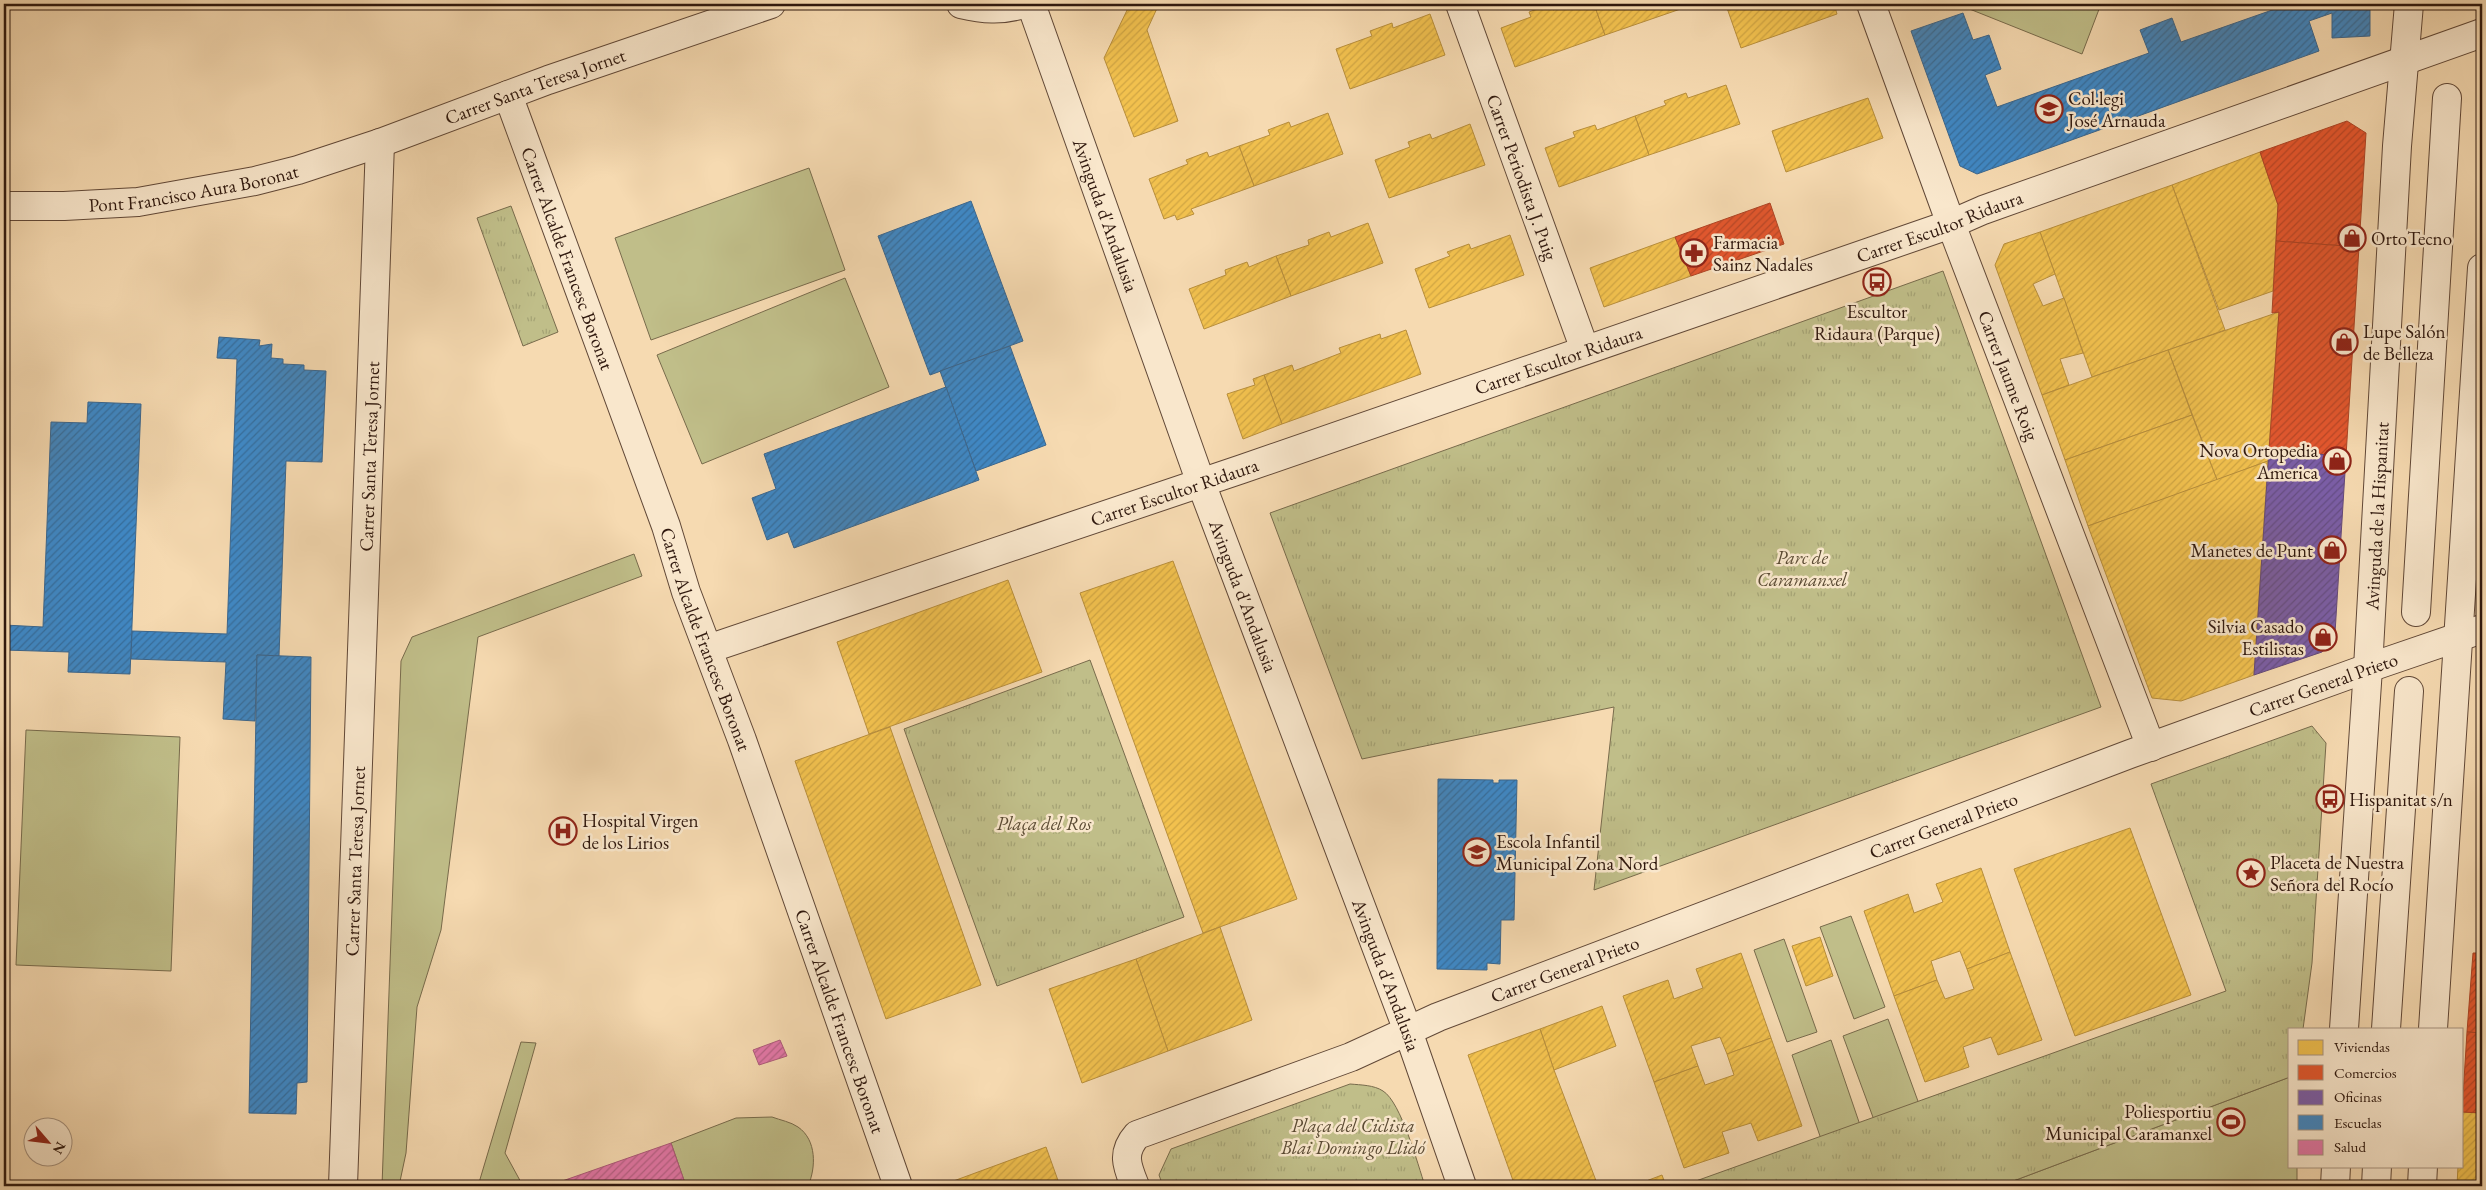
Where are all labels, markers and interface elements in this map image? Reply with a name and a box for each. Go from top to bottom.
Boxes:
street label: Carrer Santa Teresa Jornet [441,42,629,130]
place label: Col·legi José Arnauda [2066,86,2166,133]
street label: Carrer Periodista J. Puig [1481,91,1564,264]
school or university icon: Col·legi José Arnauda [2034,94,2064,124]
street label: Avinguda d'Andalusia [1067,134,1145,296]
street label: Carrer Alcalde Francesc Boronat [516,143,620,373]
street label: Pont Francisco Aura Boronat [88,158,301,217]
street label: Carrer Escultor Ridaura [1853,184,2026,268]
shop icon: OrtoTecno [2337,223,2367,253]
place label: OrtoTecno [2371,226,2452,251]
place label: Farmacia Sainz Nadales [1713,230,1813,277]
pharmacy icon: Farmacia Sainz Nadales [1679,238,1709,268]
bus stop icon: Escultor Ridaura (Parque) [1862,267,1892,297]
place label: Escultor Ridaura (Parque) [1814,299,1940,346]
street label: Carrer Jaume Roig [1973,307,2045,445]
street label: Carrer Escultor Ridaura [1471,319,1646,400]
place label: Lupe Salón de Belleza [2363,319,2446,366]
shop icon: Lupe Salón de Belleza [2329,327,2359,357]
street label: Carrer Santa Teresa Jornet [353,361,385,552]
street label: Avinguda de la Hispanitat [2359,421,2394,612]
place label: Nova Ortopedia America [2199,438,2318,485]
shop icon: Nova Ortopedia America [2322,446,2352,476]
street label: Carrer Escultor Ridaura [1087,452,1262,532]
street label: Avinguda d'Andalusia [1203,515,1284,676]
street label: Carrer Alcalde Francesc Boronat [655,524,757,754]
shop icon: Manetes de Punt [2317,535,2347,565]
place label: Manetes de Punt [2191,538,2313,563]
park label: Parc de Caramanxel [1757,545,1848,592]
place label: Silvia Casado Estilistas [2208,614,2304,661]
shop icon: Silvia Casado Estilistas [2308,622,2338,652]
street label: Carrer General Prieto [2245,646,2401,723]
street label: Carrer Santa Teresa Jornet [339,766,370,957]
bus stop icon: Hispanitat s/n [2315,784,2345,814]
street label: Carrer General Prieto [1866,785,2021,865]
place label: Hispanitat s/n [2349,787,2453,812]
place label: Hospital Virgen de los Lirios [582,808,698,855]
park label: Plaça del Ros [996,811,1092,836]
hospital icon: Hospital Virgen de los Lirios [548,816,578,846]
place label: Escola Infantil Municipal Zona Nord [1496,829,1659,876]
school or university icon: Escola Infantil Municipal Zona Nord [1462,837,1492,867]
place label: Placeta de Nuestra Señora del Rocío [2270,850,2404,897]
place icon: Placeta de Nuestra Señora del Rocío [2236,858,2266,888]
street label: Avinguda d'Andalusia [1346,894,1427,1055]
street label: Carrer Alcalde Francesc Boronat [790,906,891,1136]
street label: Carrer General Prieto [1487,929,1642,1008]
legend [2288,1028,2464,1168]
text: Viviendas [2334,1037,2390,1056]
text: Comercios [2334,1063,2397,1082]
text: Oficinas [2334,1087,2382,1106]
place label: Poliesportiu Municipal Caramanxel [2045,1099,2212,1146]
sports icon: Poliesportiu Municipal Caramanxel [2216,1107,2246,1137]
park label: Plaça del Ciclista Blai Domingo Llidó [1280,1113,1427,1160]
text: Escuelas [2334,1113,2382,1132]
north arrow [22,1118,72,1168]
text: Salud [2334,1137,2366,1156]
text: N [49,1139,70,1158]

